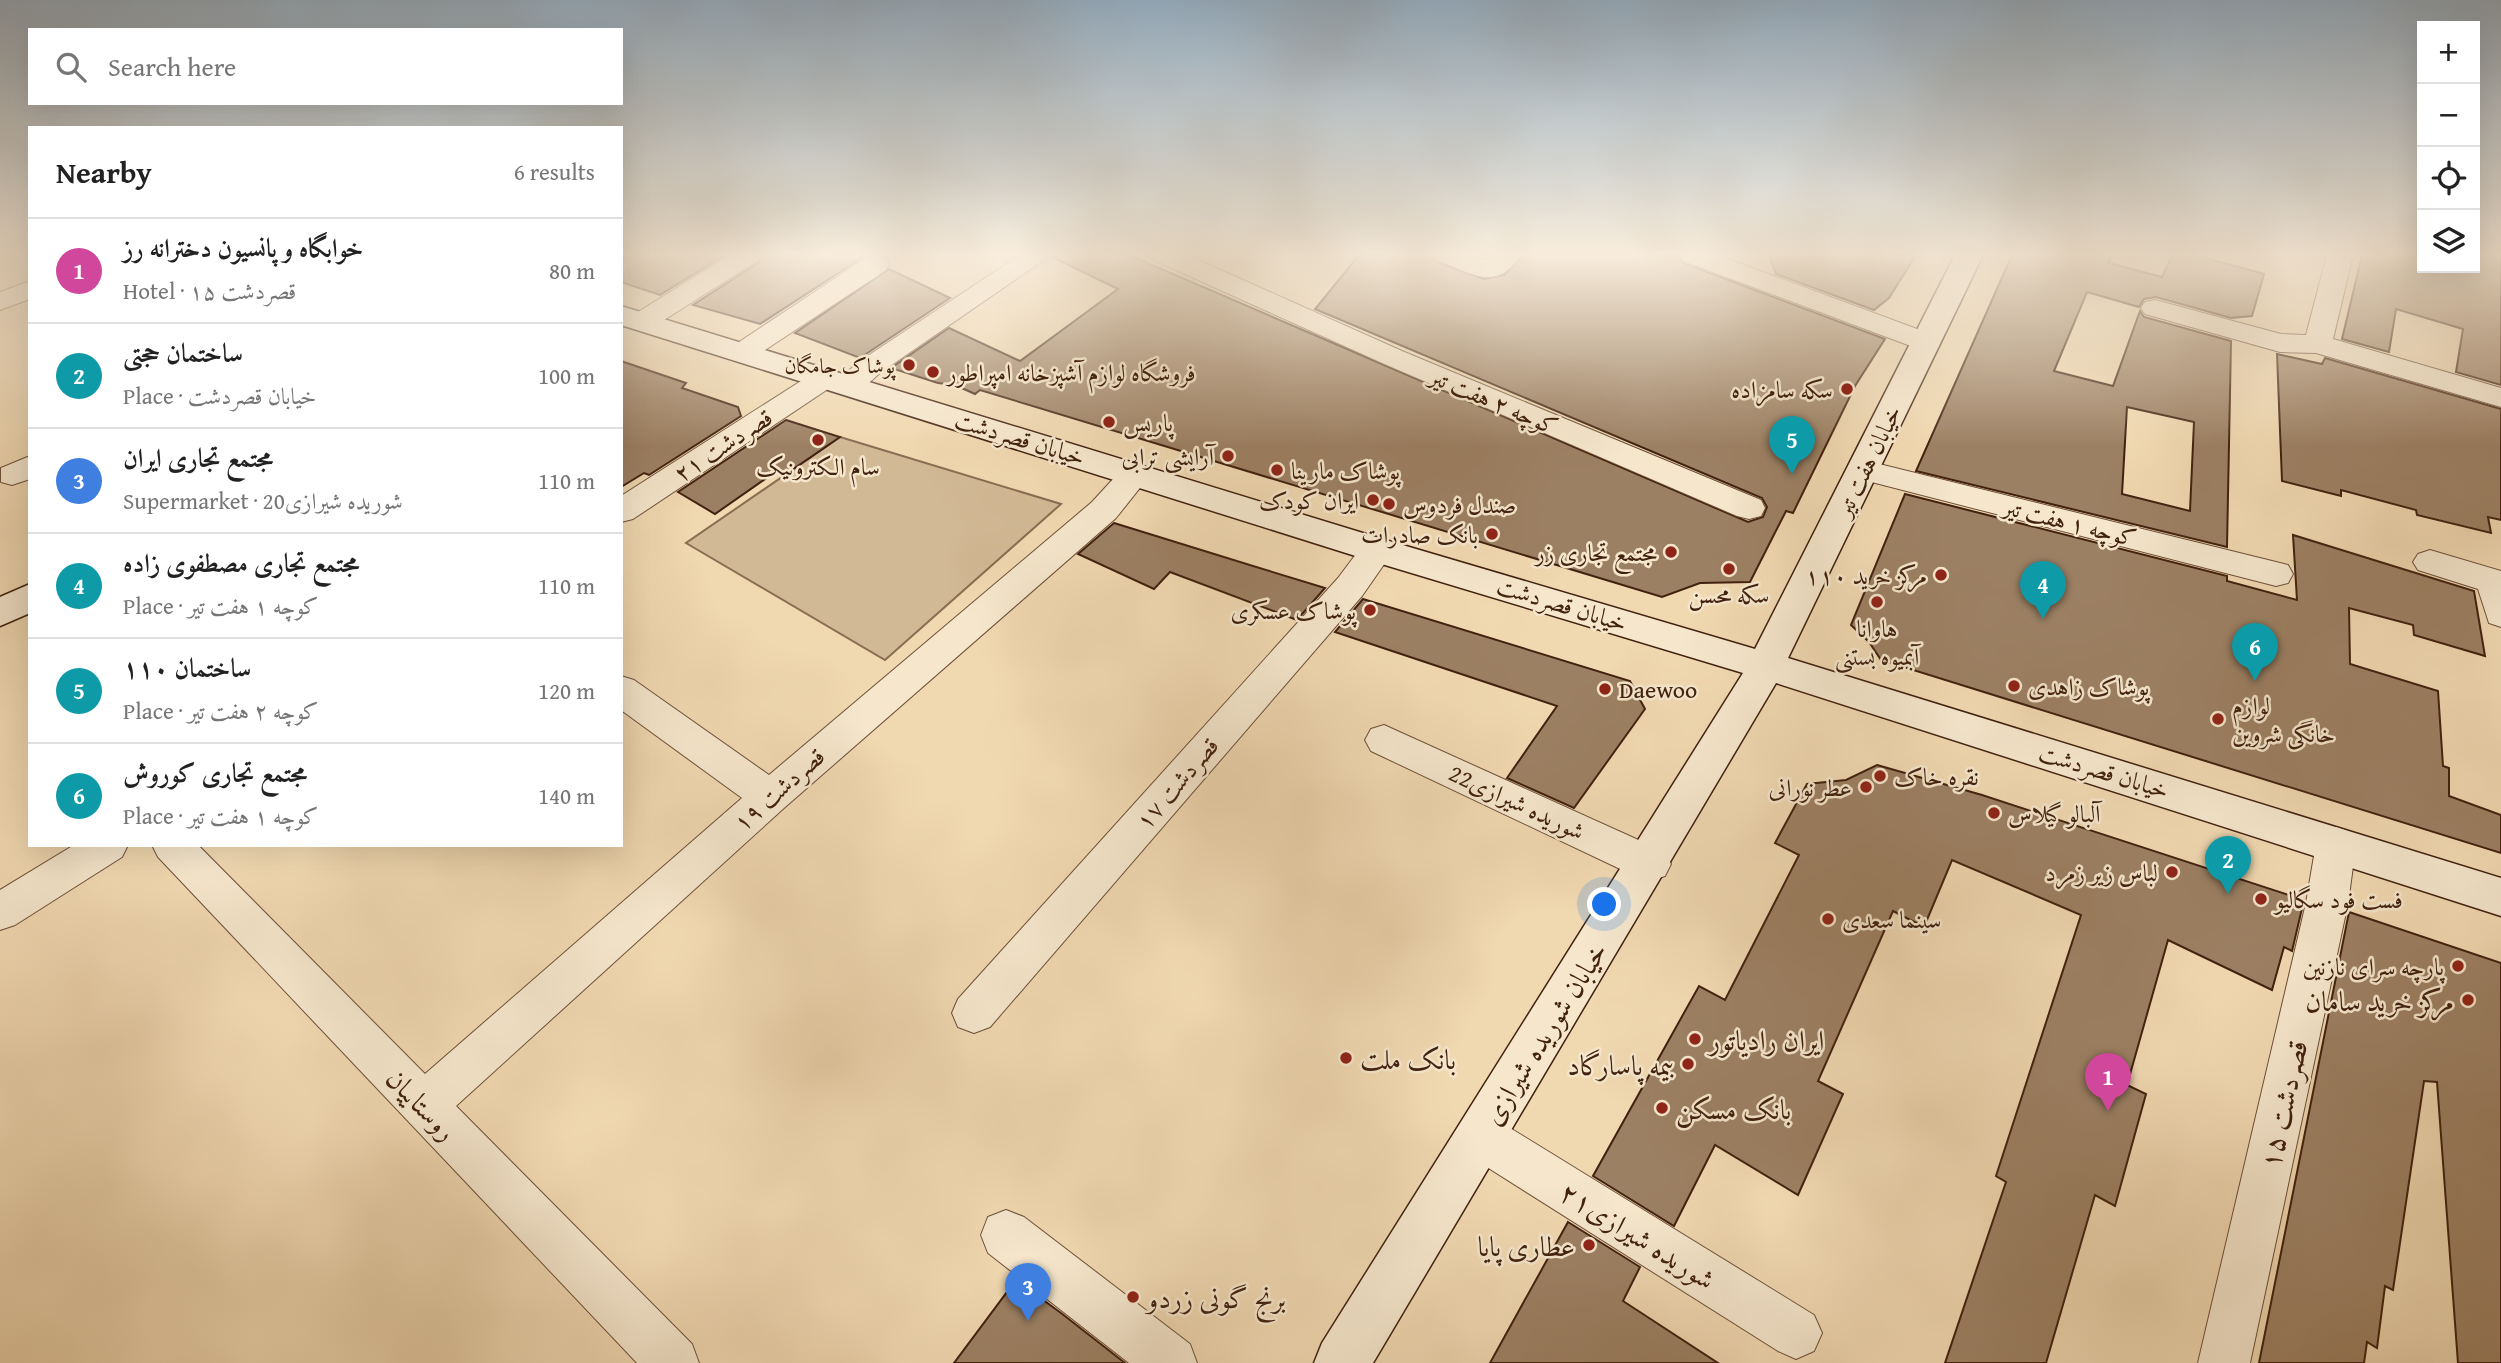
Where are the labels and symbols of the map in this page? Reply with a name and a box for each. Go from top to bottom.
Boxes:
place label: پوشاک جامگان [784,350,896,381]
place label: فروشگاه لوازم آشپزخانه امپراطور [945,355,1196,394]
marker: پوشاک جامگان [901,357,917,373]
street label: کوچه ۲ هفت تیر [1422,357,1564,444]
marker: فروشگاه لوازم آشپزخانه امپراطور [925,364,941,380]
place label: سکه سامزاده [1731,372,1833,407]
marker: سکه سامزاده [1839,381,1855,397]
street label: خیابان هفت تیر [1825,399,1910,525]
street label: قصردشت ۲۱ [667,400,779,490]
street label: خیابان قصردشت [951,402,1089,474]
place label: پاریس [1123,405,1174,440]
marker: پاریس [1101,414,1117,430]
pin: 5 [1769,416,1815,474]
marker: سام الکترونیک [810,432,826,448]
place label: آرایشی ترابی [1122,439,1217,474]
marker: آرایشی ترابی [1220,448,1236,464]
place label: سام الکترونیک [756,449,880,488]
place label: پوشاک مارینا [1291,453,1402,488]
marker: پوشاک مارینا [1269,462,1285,478]
place label: ایران کودک [1259,483,1359,518]
place label: صندل فردوس [1403,487,1516,522]
street label: کوچه ۱ هفت تیر [1997,488,2140,555]
marker: ایران کودک [1365,492,1381,508]
marker: صندل فردوس [1381,496,1397,512]
place label: بانک صادرات [1361,517,1478,552]
marker: بانک صادرات [1484,526,1500,542]
place label: مجتمع تجاری زر [1533,535,1657,575]
marker: مجتمع تجاری زر [1663,544,1679,560]
place label: مرکز خرید ۱۱۰ [1805,558,1927,593]
marker: سکه محسن [1721,561,1737,577]
pin: 4 [2020,561,2066,619]
marker: مرکز خرید ۱۱۰ [1933,567,1949,583]
street label: خیابان قصردشت [1493,568,1631,640]
place label: سکه محسن [1688,577,1770,612]
place label: پوشاک عسکری [1231,593,1357,628]
marker: هاوانا آبمیوه بستنی [1869,594,1885,610]
marker: پوشاک عسکری [1362,602,1378,618]
place label: هاوانا آبمیوه بستنی [1835,611,1922,674]
pin: 6 [2232,623,2278,681]
place label: پوشاک زاهدی [2028,669,2151,704]
place label: Daewoo [1619,672,1697,707]
marker: پوشاک زاهدی [2006,678,2022,694]
marker: Daewoo [1597,681,1613,697]
place label: لوازم خانگی شروین [2232,688,2335,751]
marker: لوازم خانگی شروین [2210,711,2226,727]
street label: قصردشت ۱۷ [1127,729,1227,837]
street label: خیابان قصردشت [2035,735,2173,807]
street label: قصردشت ۱۹ [725,739,833,839]
street label: 22شوریده شیرازی [1443,755,1591,849]
place label: نقره خاک [1894,759,1979,794]
marker: نقره خاک [1872,768,1888,784]
place label: عطر نورانی [1769,770,1852,805]
marker: عطر نورانی [1858,779,1874,795]
place label: آلبالو گیلاس [2008,796,2103,831]
marker: آلبالو گیلاس [1986,805,2002,821]
pin: 2 [2205,836,2251,894]
place label: لباس زیر زمرد [2045,855,2158,890]
marker: لباس زیر زمرد [2164,864,2180,880]
place label: فست فود سگالیو [2273,882,2403,917]
your location [1587,887,1621,921]
marker: فست فود سگالیو [2253,891,2269,907]
place label: سینما سعدی [1842,902,1941,937]
marker: سینما سعدی [1820,911,1836,927]
street label: خیابان شوریده شیرازی [1471,933,1617,1133]
place label: پارچه سرای نازنین [2303,949,2445,984]
marker: پارچه سرای نازنین [2450,958,2466,974]
place label: مرکز خرید سامان [2305,980,2454,1021]
marker: مرکز خرید سامان [2460,992,2476,1008]
place label: ایران رادیاتور [1706,1019,1824,1060]
marker: ایران رادیاتور [1687,1031,1703,1047]
street label: قصردشت ۱۵ [2248,1036,2318,1172]
place label: بانک ملت [1360,1038,1456,1079]
place label: بیمه پاسارگاد [1567,1044,1674,1086]
marker: بانک ملت [1338,1050,1354,1066]
pin: 1 [2085,1053,2131,1111]
marker: بیمه پاسارگاد [1680,1056,1696,1072]
street label: روستاییان [377,1058,467,1150]
place label: بانک مسکن [1676,1088,1791,1129]
marker: بانک مسکن [1654,1100,1670,1116]
street label: شوریده شیرازی۲۱ [1552,1171,1724,1299]
place label: عطاری پایا [1478,1225,1575,1267]
marker: عطاری پایا [1581,1237,1597,1253]
pin: 3 [1005,1263,1051,1321]
place label: برنج گونی زردو [1144,1277,1286,1323]
marker: برنج گونی زردو [1125,1289,1141,1305]

